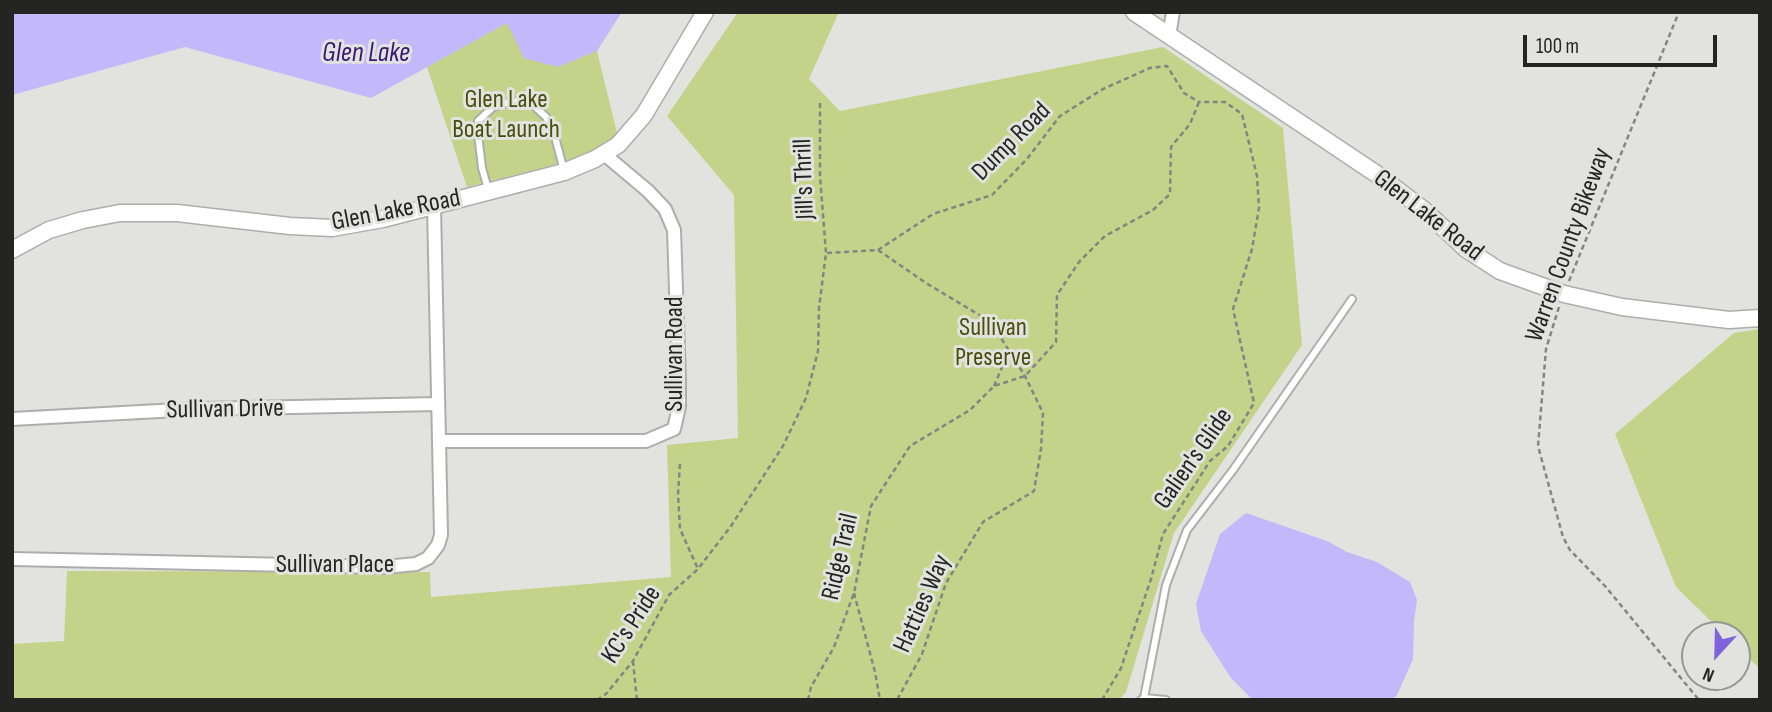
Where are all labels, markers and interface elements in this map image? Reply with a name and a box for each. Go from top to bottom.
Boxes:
scale bar [1527,21,1721,65]
text: 100 m [1536,34,1579,59]
water label: Glen Lake [322,37,410,71]
park label: Glen Lake Boat Launch [452,84,560,146]
street label: Dump Road [966,96,1058,188]
street label: Jill's Thrill [788,138,822,220]
street label: Warren County Bikeway [1519,144,1619,346]
street label: Glen Lake Road [1367,163,1489,269]
street label: Glen Lake Road [329,183,463,239]
street label: Sullivan Road [659,296,691,412]
park label: Sullivan Preserve [955,312,1031,374]
street label: Sullivan Drive [166,393,284,427]
street label: Galien's Glide [1148,403,1240,515]
street label: Ridge Trail [816,511,866,603]
street label: Sullivan Place [276,549,394,581]
street label: Hatties Way [888,550,958,658]
street label: KC's Pride [595,580,669,670]
north arrow [1681,621,1751,691]
text: N [1700,662,1718,687]

